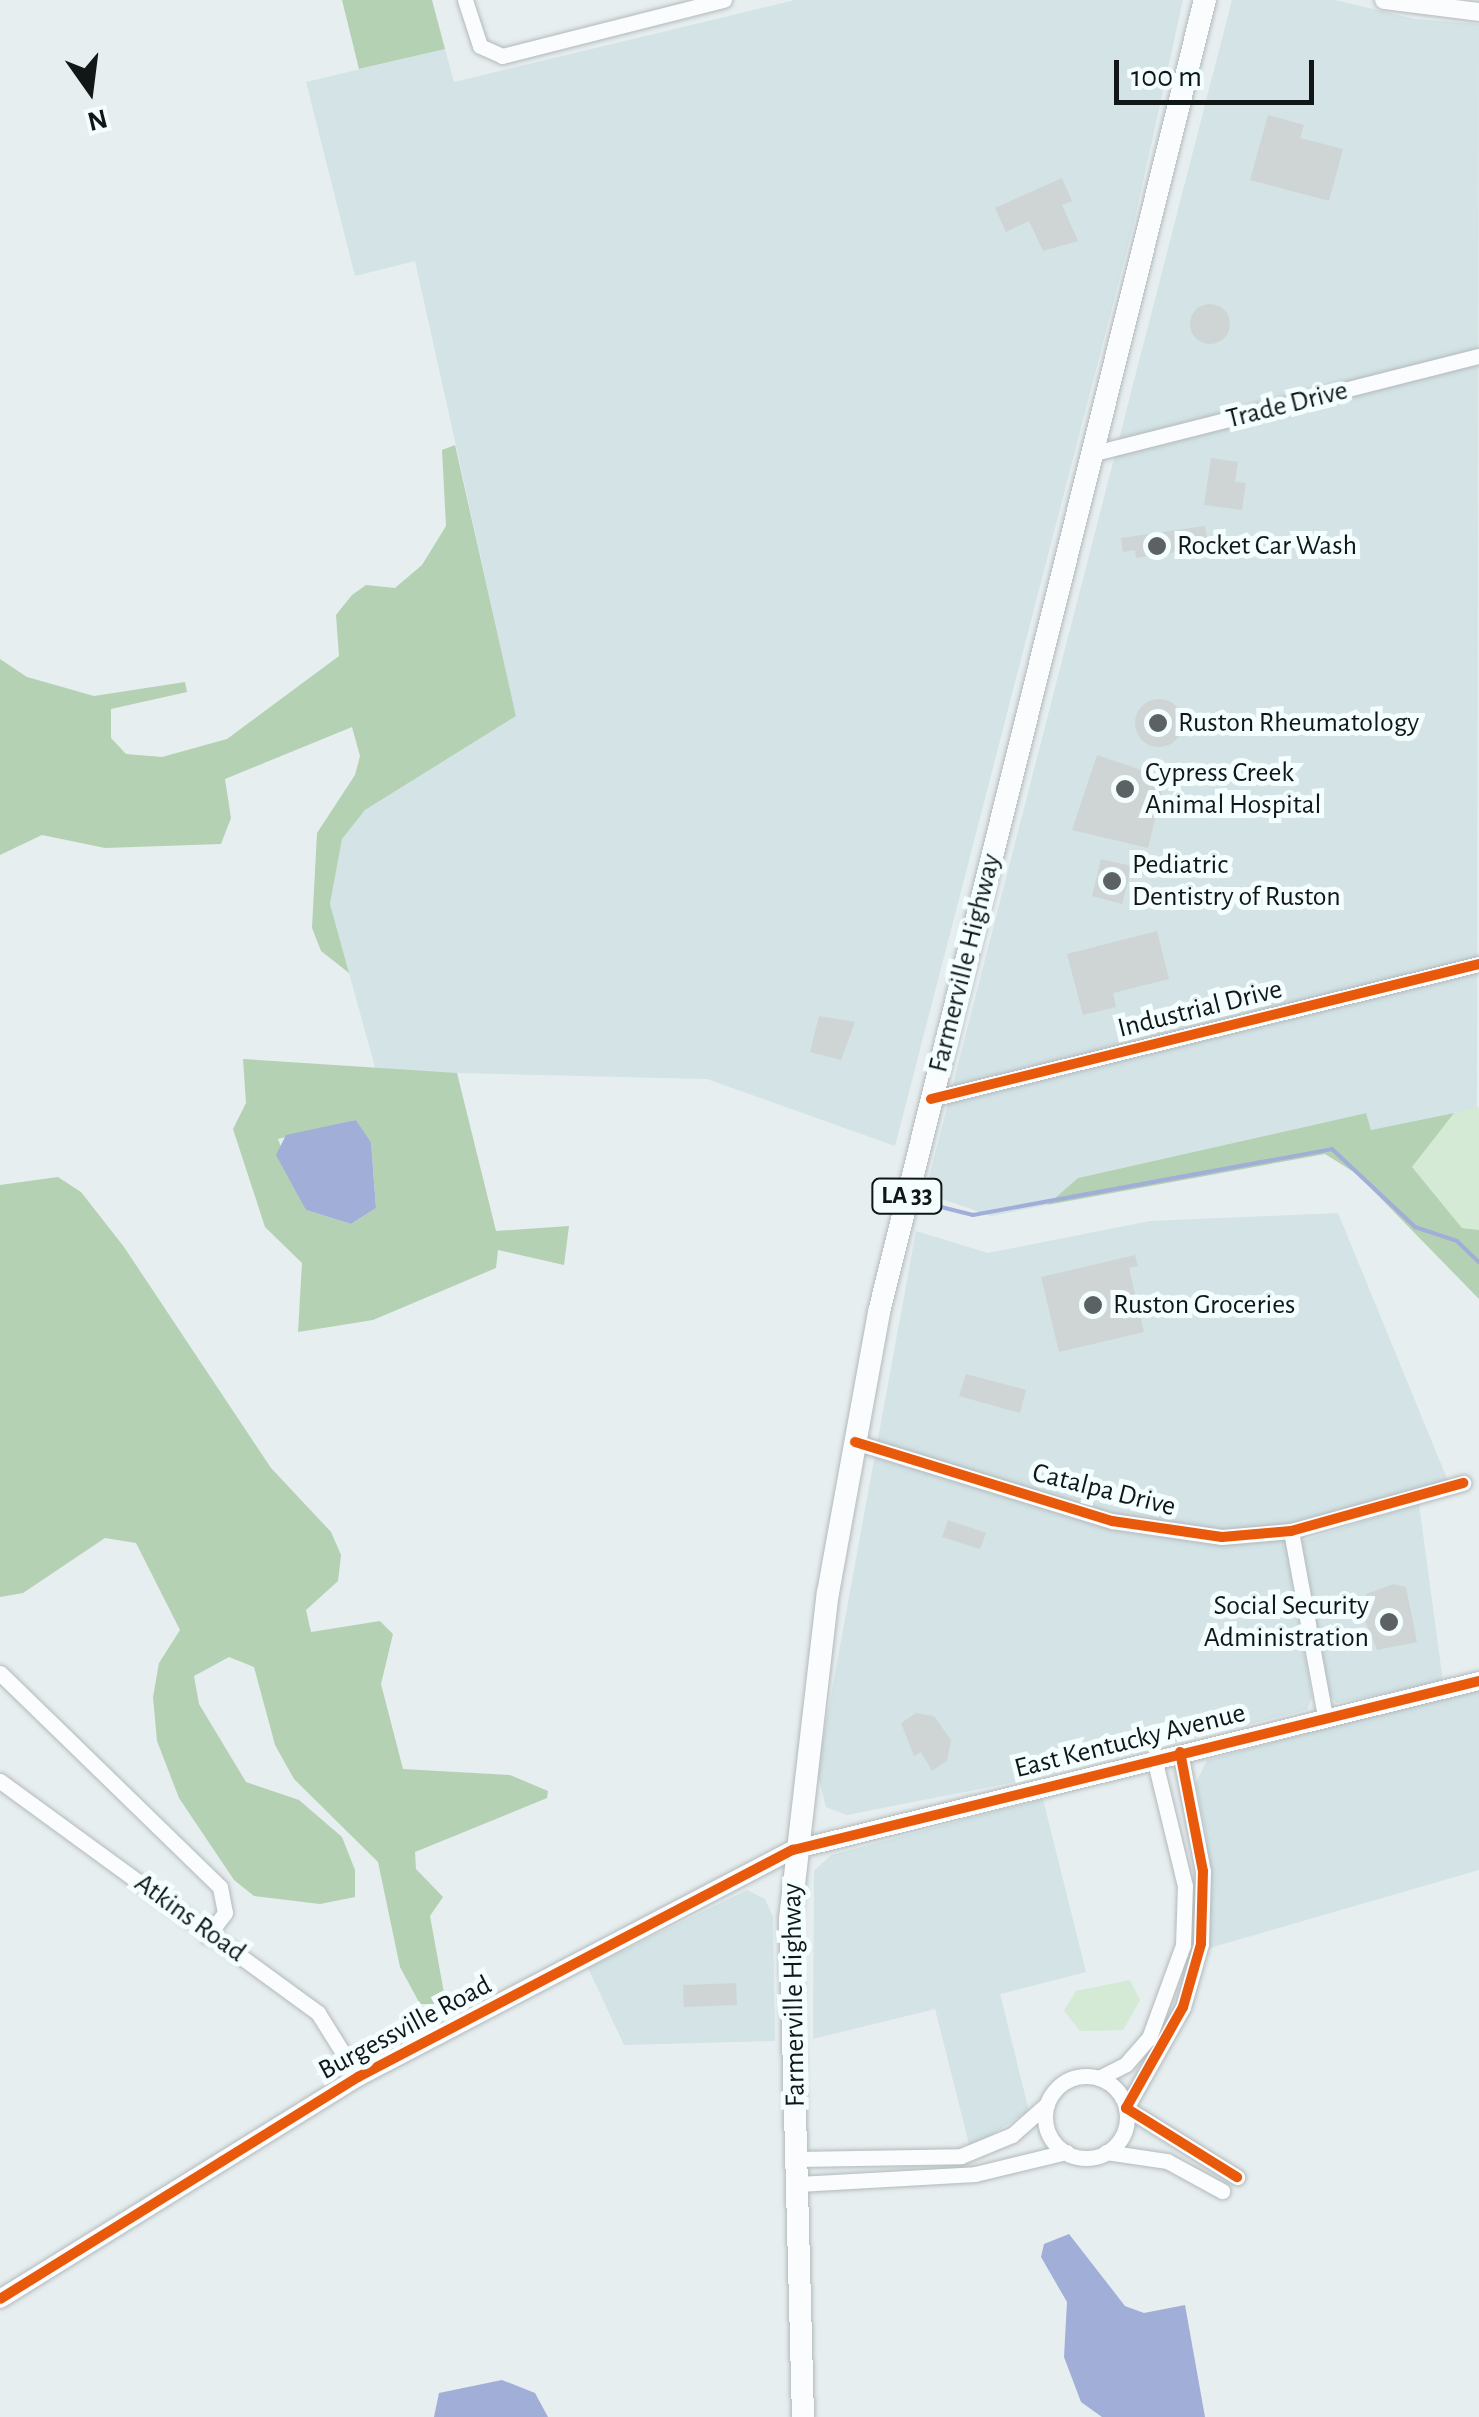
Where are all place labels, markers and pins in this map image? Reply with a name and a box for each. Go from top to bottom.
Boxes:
place label: Rocket Car Wash [1177,529,1357,563]
marker: Rocket Car Wash [1146,535,1168,557]
place label: Ruston Rheumatology [1178,706,1419,740]
marker: Ruston Rheumatology [1147,712,1169,734]
place label: Cypress Creek Animal Hospital [1145,756,1322,822]
marker: Cypress Creek Animal Hospital [1114,778,1136,800]
place label: Pediatric Dentistry of Ruston [1132,848,1341,914]
marker: Pediatric Dentistry of Ruston [1101,870,1123,892]
place label: Ruston Groceries [1113,1288,1295,1322]
marker: Ruston Groceries [1082,1294,1104,1316]
place label: Social Security Administration [1204,1589,1369,1655]
marker: Social Security Administration [1378,1611,1400,1633]

